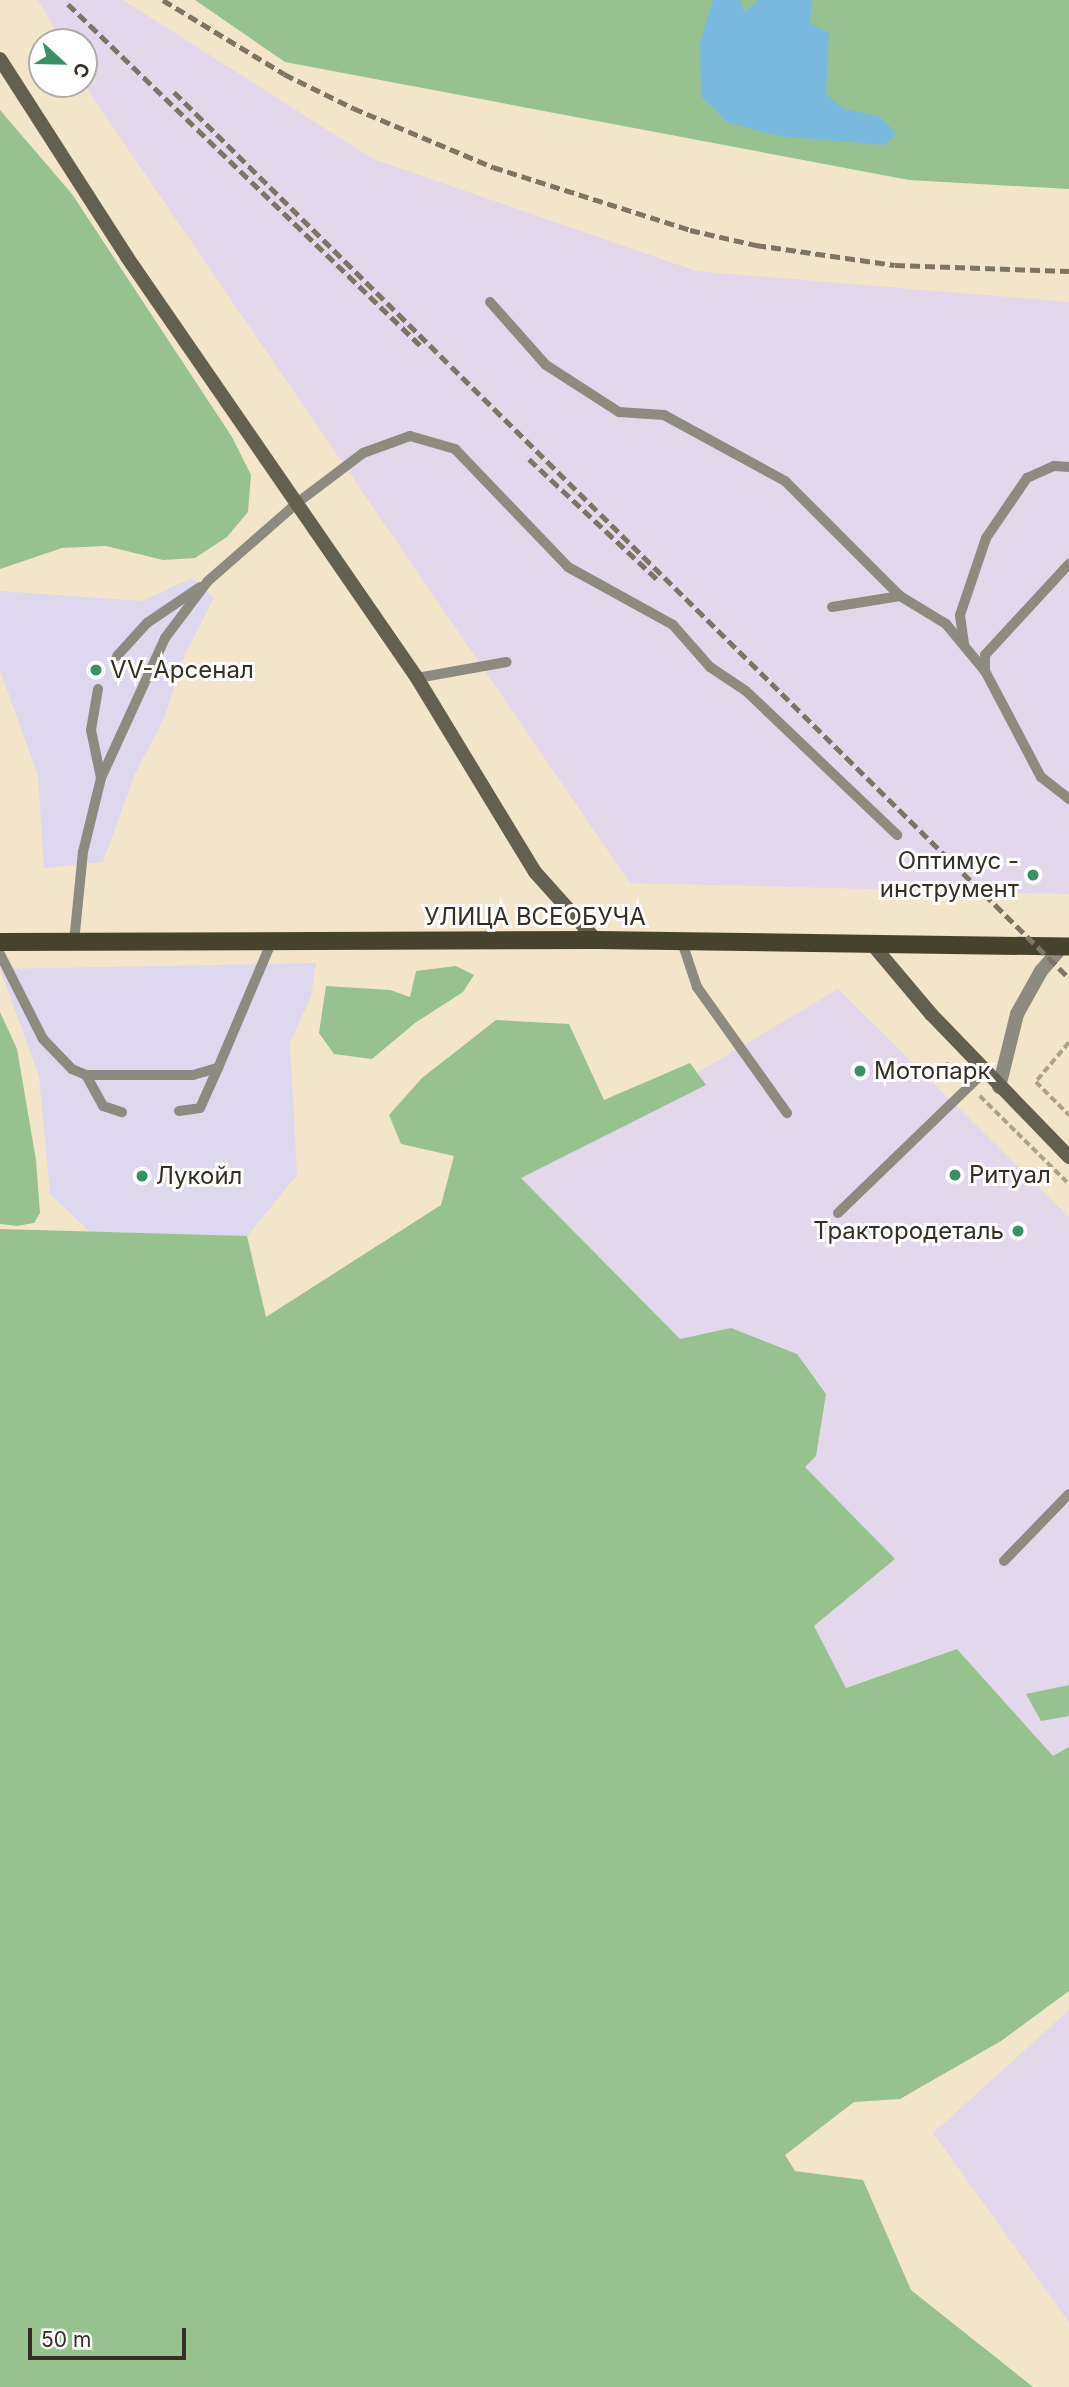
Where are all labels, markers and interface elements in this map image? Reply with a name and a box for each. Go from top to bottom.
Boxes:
north arrow [28,28,98,98]
text: С [68,59,94,81]
place label: VV-Арсенал [110,656,254,684]
marker: VV-Арсенал [88,662,104,678]
place label: Оптимус - инструмент [880,847,1019,903]
marker: Оптимус - инструмент [1025,867,1041,883]
street label: УЛИЦА ВСЕОБУЧА [424,903,646,931]
place label: Мотопарк [874,1057,991,1085]
marker: Мотопарк [852,1063,868,1079]
place label: Ритуал [969,1161,1051,1189]
place label: Лукойл [156,1162,242,1190]
marker: Ритуал [947,1167,963,1183]
marker: Лукойл [134,1168,150,1184]
place label: Трактородеталь [813,1217,1004,1245]
marker: Трактородеталь [1010,1223,1026,1239]
scale bar [32,2314,189,2358]
text: 50 m [41,2327,91,2352]

